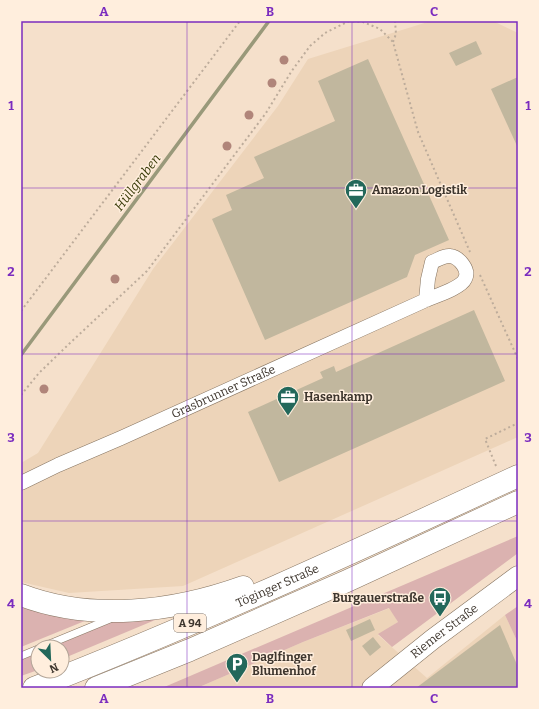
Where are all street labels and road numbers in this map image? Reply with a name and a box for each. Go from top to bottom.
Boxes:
street label: Grasbrunner Straße [169,362,277,421]
street label: Töginger Straße [234,561,321,610]
street label: Riemer Straße [408,601,481,661]
road number: A 94 [174,614,206,632]

